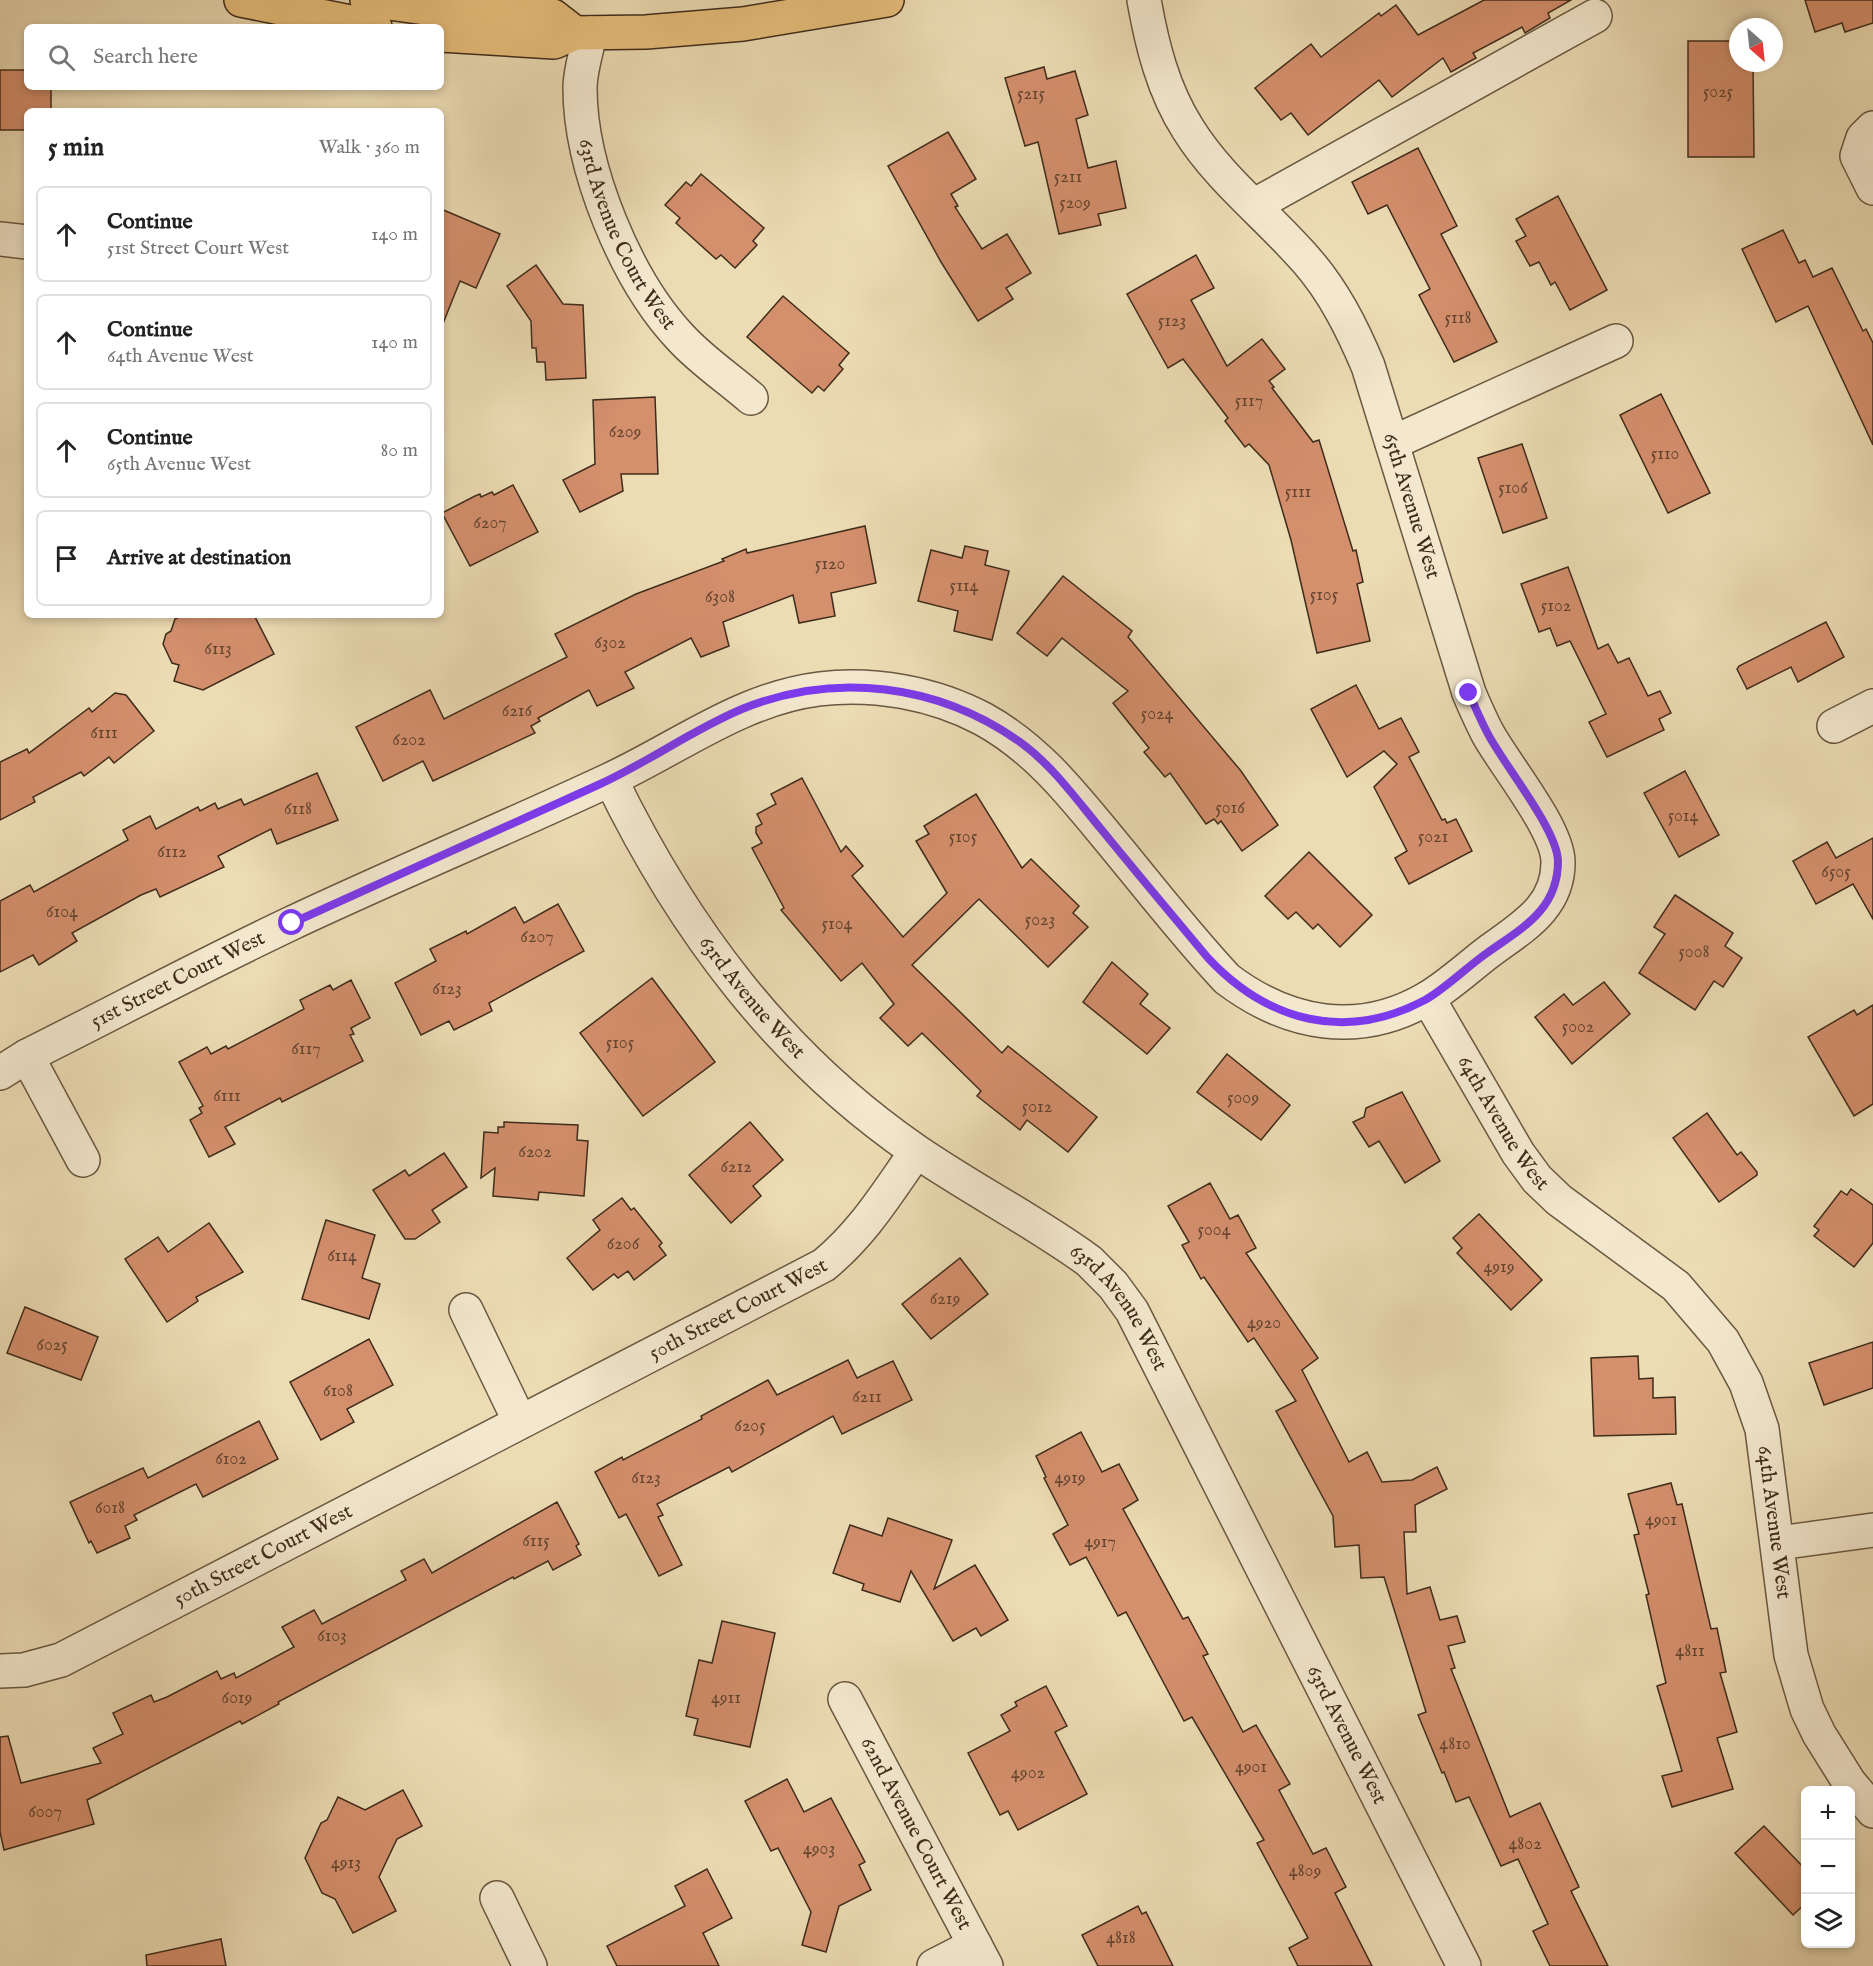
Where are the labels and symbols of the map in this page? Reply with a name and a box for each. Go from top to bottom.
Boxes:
north arrow [1729,18,1783,72]
house number: 5025 [1703,81,1734,104]
house number: 5215 [1017,83,1046,106]
street label: 63rd Avenue Court West [572,136,682,336]
house number: 5211 [1054,166,1082,189]
house number: 5209 [1059,192,1091,215]
house number: 5118 [1445,307,1472,330]
house number: 5123 [1158,310,1186,333]
house number: 5117 [1235,390,1263,413]
house number: 6209 [609,421,641,444]
street label: 65th Avenue West [1376,430,1446,582]
house number: 5110 [1651,443,1679,466]
house number: 5106 [1498,477,1528,500]
house number: 5111 [1285,481,1311,504]
house number: 6207 [473,512,507,535]
house number: 5120 [815,553,845,576]
house number: 5114 [950,575,979,598]
house number: 5105 [1310,584,1339,607]
house number: 6308 [705,586,735,609]
house number: 5102 [1541,595,1571,618]
house number: 6302 [594,632,626,655]
house number: 6113 [204,638,232,661]
route end [1455,679,1481,705]
house number: 6216 [502,700,533,723]
house number: 5024 [1141,703,1173,726]
house number: 6111 [90,722,118,745]
house number: 6202 [392,729,426,752]
house number: 5016 [1215,797,1245,820]
house number: 6118 [284,798,312,821]
house number: 5014 [1668,805,1699,828]
house number: 5105 [949,826,978,849]
house number: 5021 [1418,826,1448,849]
house number: 6112 [157,841,187,864]
house number: 6505 [1821,861,1851,884]
house number: 6104 [46,901,78,924]
route start [278,909,304,935]
house number: 5023 [1025,909,1055,932]
house number: 5104 [822,913,853,936]
street label: 51st Street Court West [86,925,269,1035]
house number: 6207 [520,926,554,949]
street label: 63rd Avenue West [693,931,811,1065]
house number: 5008 [1678,941,1710,964]
house number: 6123 [432,978,462,1001]
house number: 5002 [1562,1016,1594,1039]
house number: 5105 [606,1032,635,1055]
house number: 6117 [291,1038,321,1061]
street label: 64th Avenue West [1451,1051,1555,1197]
house number: 6111 [213,1085,241,1108]
house number: 5009 [1227,1087,1259,1110]
house number: 5012 [1022,1096,1052,1119]
house number: 6202 [518,1141,552,1164]
house number: 6212 [720,1156,752,1179]
house number: 5004 [1198,1219,1231,1242]
house number: 6206 [607,1233,640,1256]
street label: 63rd Avenue West [1064,1238,1174,1375]
house number: 6114 [327,1245,357,1268]
street label: 50th Street Court West [644,1252,832,1367]
house number: 4919 [1483,1256,1515,1279]
house number: 6219 [930,1288,960,1311]
house number: 4920 [1247,1312,1281,1335]
house number: 6025 [36,1334,68,1357]
house number: 6108 [323,1380,353,1403]
house number: 6211 [852,1386,882,1409]
house number: 6205 [734,1415,766,1438]
street label: 64th Avenue West [1751,1444,1797,1600]
house number: 6102 [215,1448,247,1471]
house number: 6123 [631,1467,661,1490]
house number: 4919 [1054,1467,1086,1490]
house number: 6018 [95,1497,125,1520]
street label: 50th Street Court West [169,1498,357,1613]
house number: 4901 [1645,1509,1677,1532]
house number: 6115 [522,1530,550,1553]
house number: 4917 [1084,1531,1116,1554]
house number: 6103 [317,1625,347,1648]
house number: 4811 [1675,1640,1705,1663]
street label: 63rd Avenue West [1300,1661,1393,1809]
house number: 6019 [222,1687,252,1710]
house number: 4911 [711,1687,741,1710]
street label: 62nd Avenue Court West [854,1732,978,1935]
house number: 4810 [1439,1733,1471,1756]
house number: 4901 [1235,1756,1267,1779]
house number: 4902 [1011,1762,1045,1785]
house number: 6007 [28,1801,62,1824]
house number: 4802 [1508,1833,1542,1856]
house number: 4903 [803,1838,835,1861]
house number: 4913 [331,1852,361,1875]
house number: 4809 [1289,1860,1321,1883]
house number: 4818 [1106,1927,1136,1950]

